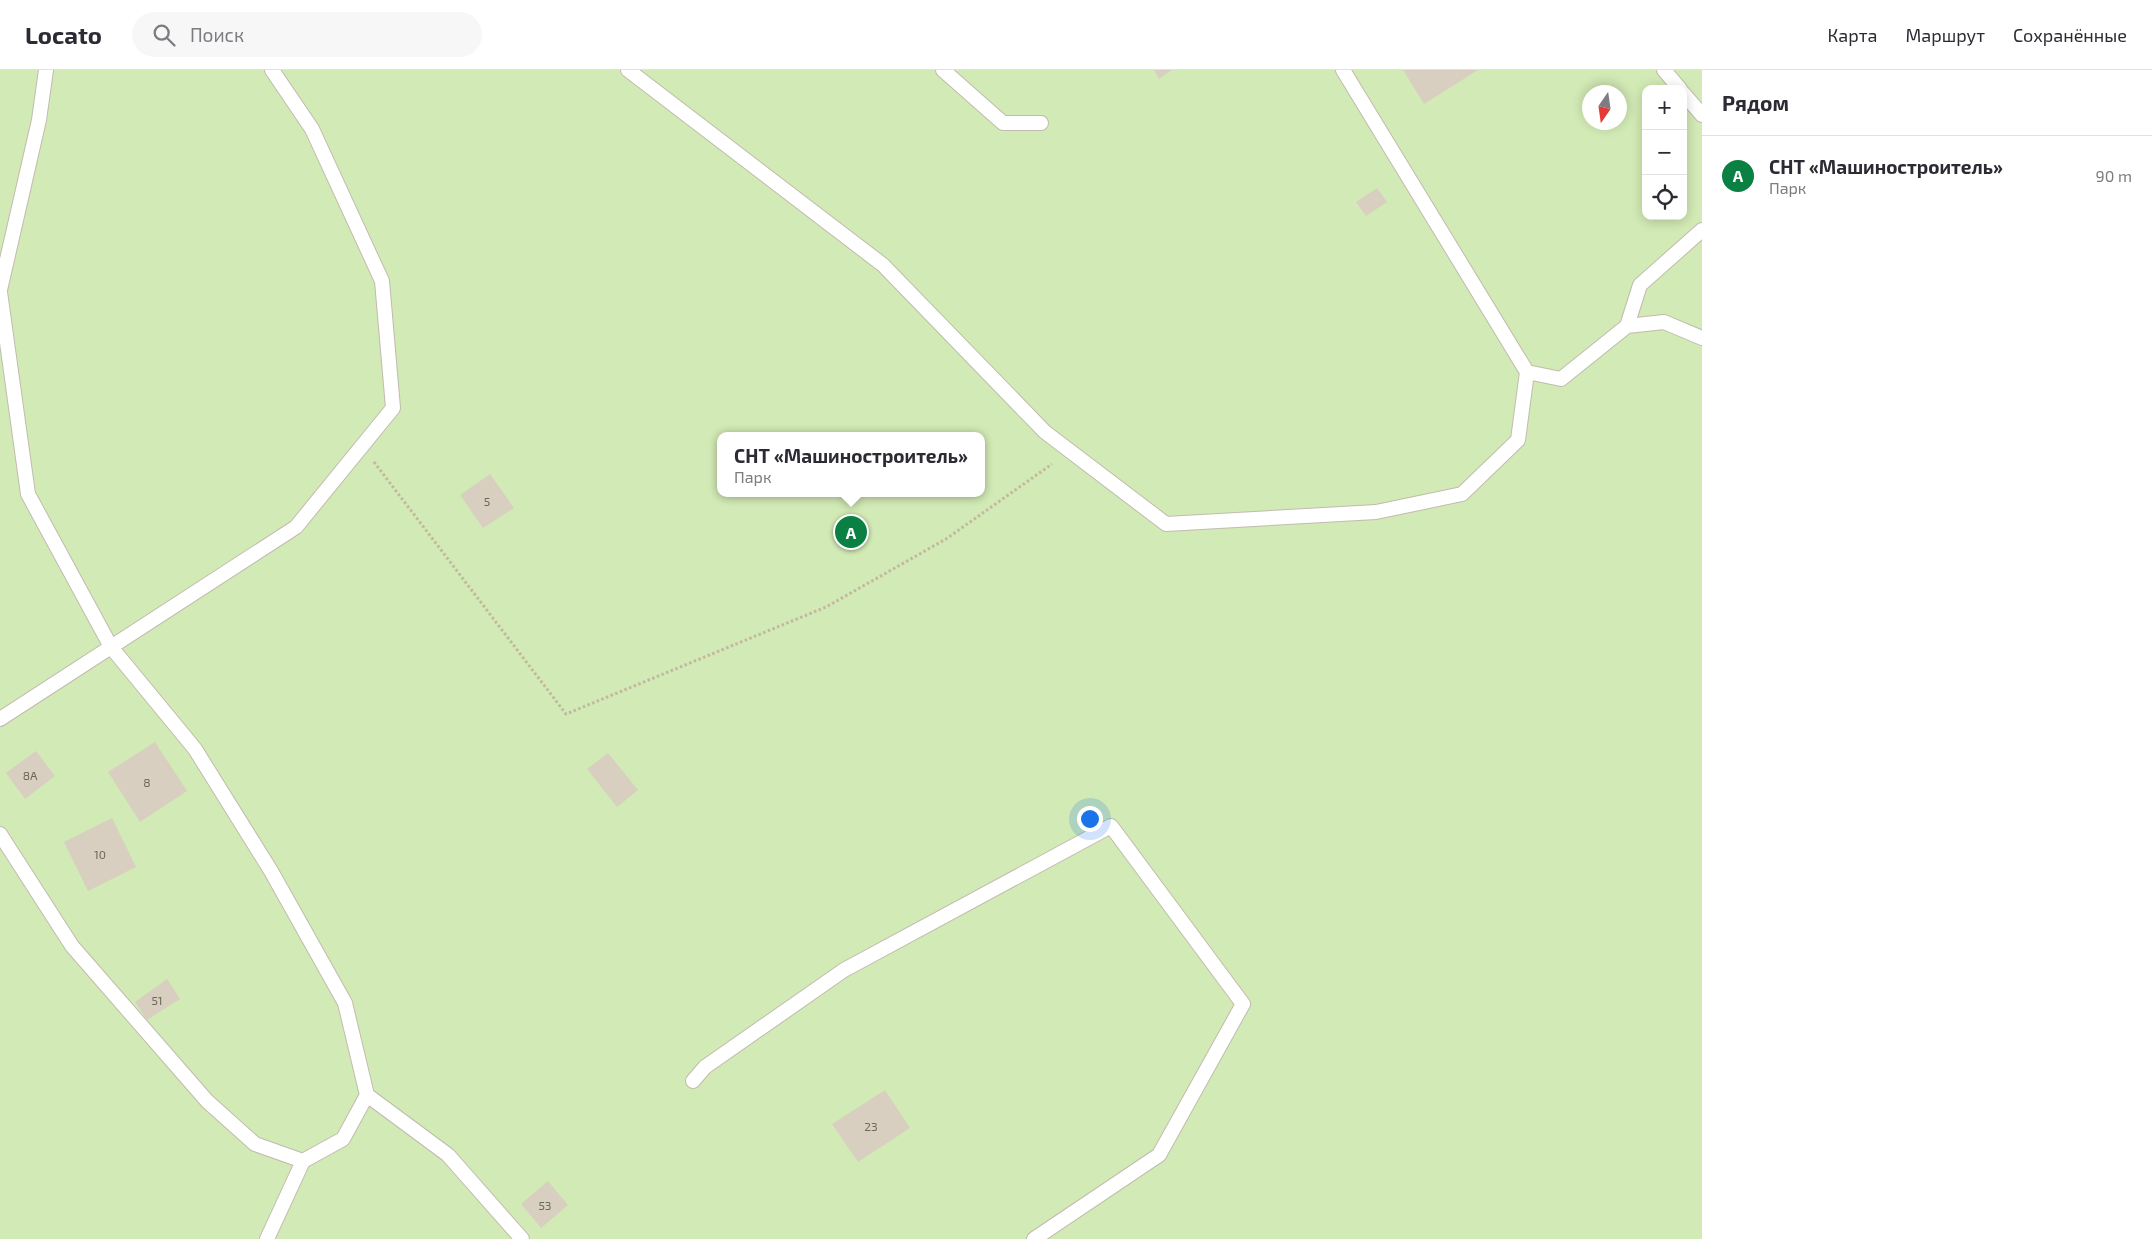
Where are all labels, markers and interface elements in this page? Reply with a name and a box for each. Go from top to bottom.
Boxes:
search box [132,12,482,57]
text: Locato [25,20,102,49]
icon: search [150,21,178,49]
text: Поиск [190,23,244,46]
text: Карта [1827,24,1877,46]
text: Маршрут [1905,24,1985,46]
text: Сохранённые [2013,24,2127,46]
north arrow [1582,85,1627,130]
map controls [1642,85,1687,220]
button: + [1642,85,1687,130]
text: Рядом [1722,90,1789,115]
button: − [1642,130,1687,175]
text: СНТ «Машиностроитель» [1769,155,2003,178]
text: A [1733,166,1743,185]
text: 90 m [2096,166,2132,185]
button: locate [1642,175,1687,220]
text: Парк [1769,178,1806,197]
popup [717,432,985,497]
text: СНТ «Машиностроитель» [734,444,968,467]
text: Парк [734,467,772,486]
house number: 5 [484,494,490,508]
pin: A [835,513,867,551]
house number: 8А [23,768,38,782]
house number: 8 [143,775,151,789]
your location [1077,806,1103,832]
house number: 10 [94,847,106,861]
house number: 51 [151,993,163,1007]
house number: 23 [864,1119,878,1133]
house number: 53 [538,1198,552,1212]

